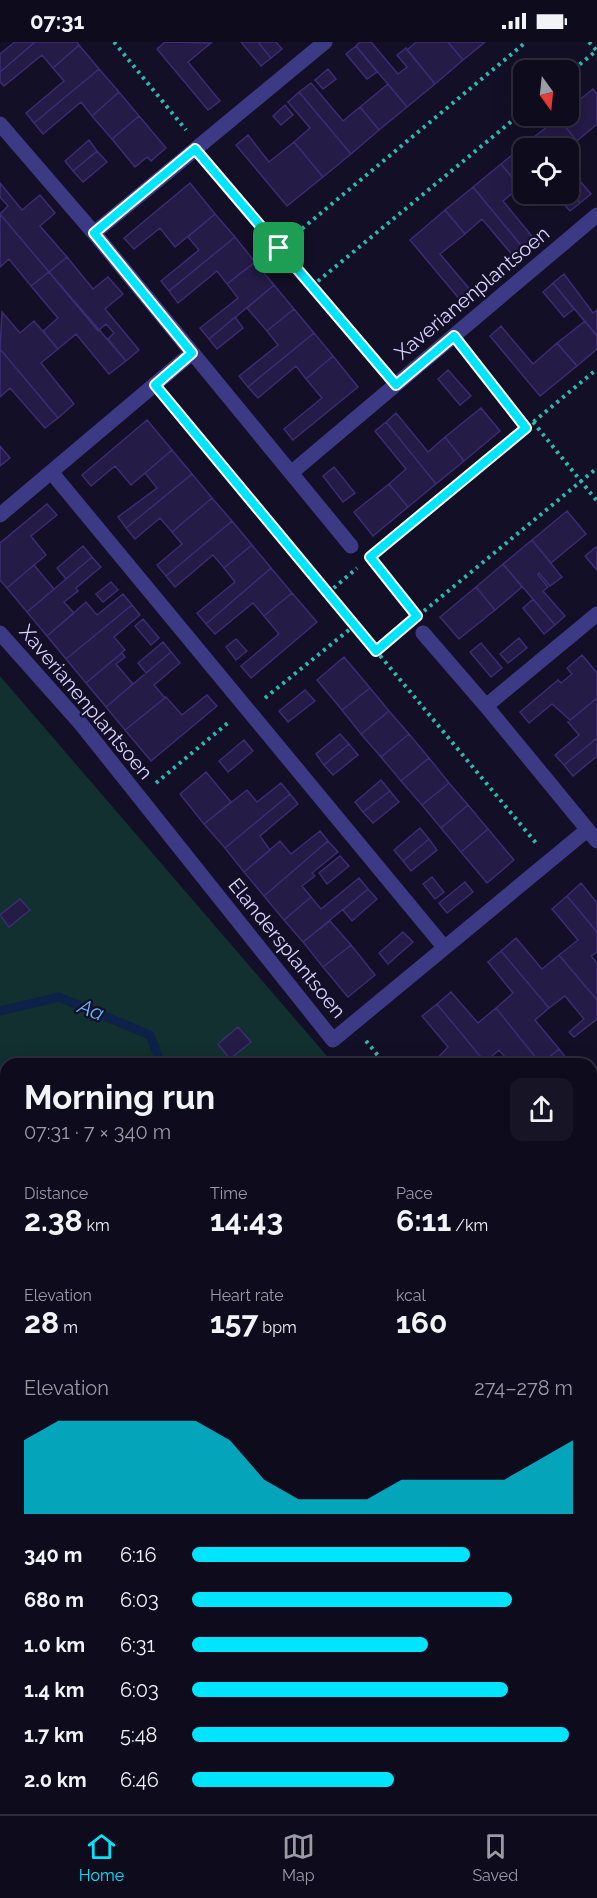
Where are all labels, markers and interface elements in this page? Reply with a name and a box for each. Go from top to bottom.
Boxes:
text: 07:31 [30,8,84,34]
north arrow [513,60,579,126]
map controls [513,60,579,204]
button: locate [513,138,579,204]
street label: Xaverianenplantsoen [390,221,554,365]
pin [253,222,304,273]
icon: arrive [262,231,295,264]
street label: Xaverianenplantsoen [14,620,158,784]
street label: Elandersplantsoen [223,873,351,1023]
water label: Aa [74,993,108,1026]
text: Morning run [24,1078,215,1117]
button: share [510,1078,573,1141]
text: 07:31 · 7 × 340 m [24,1120,171,1144]
text: Distance [24,1184,88,1203]
text: Time [210,1184,247,1203]
text: Pace [396,1184,433,1203]
text: 2.38 [24,1203,83,1238]
text: 14:43 [210,1203,283,1238]
text: 6:11 [396,1203,451,1238]
text: km [83,1216,110,1235]
text: /km [451,1216,488,1235]
text: Elevation [24,1286,92,1305]
text: Heart rate [210,1286,284,1305]
text: kcal [396,1286,426,1305]
text: 28 [24,1305,59,1340]
text: 157 [210,1305,258,1340]
text: 160 [396,1305,447,1340]
text: m [59,1318,78,1337]
text: bpm [258,1318,297,1337]
text: Elevation [24,1376,109,1400]
text: 274–278 m [474,1376,573,1400]
text: 340 m [24,1543,82,1567]
text: 6:16 [120,1543,156,1567]
text: 680 m [24,1588,84,1612]
text: 6:03 [120,1588,159,1612]
text: 1.0 km [24,1633,85,1657]
text: 6:31 [120,1633,155,1657]
text: 1.4 km [24,1678,84,1702]
text: 6:03 [120,1678,159,1702]
text: 1.7 km [24,1723,84,1747]
text: 5:48 [120,1723,157,1747]
text: 2.0 km [24,1768,87,1792]
text: 6:46 [120,1768,159,1792]
tab: Home [79,1830,124,1885]
tab: Map [282,1830,315,1885]
tab: Saved [472,1830,518,1885]

